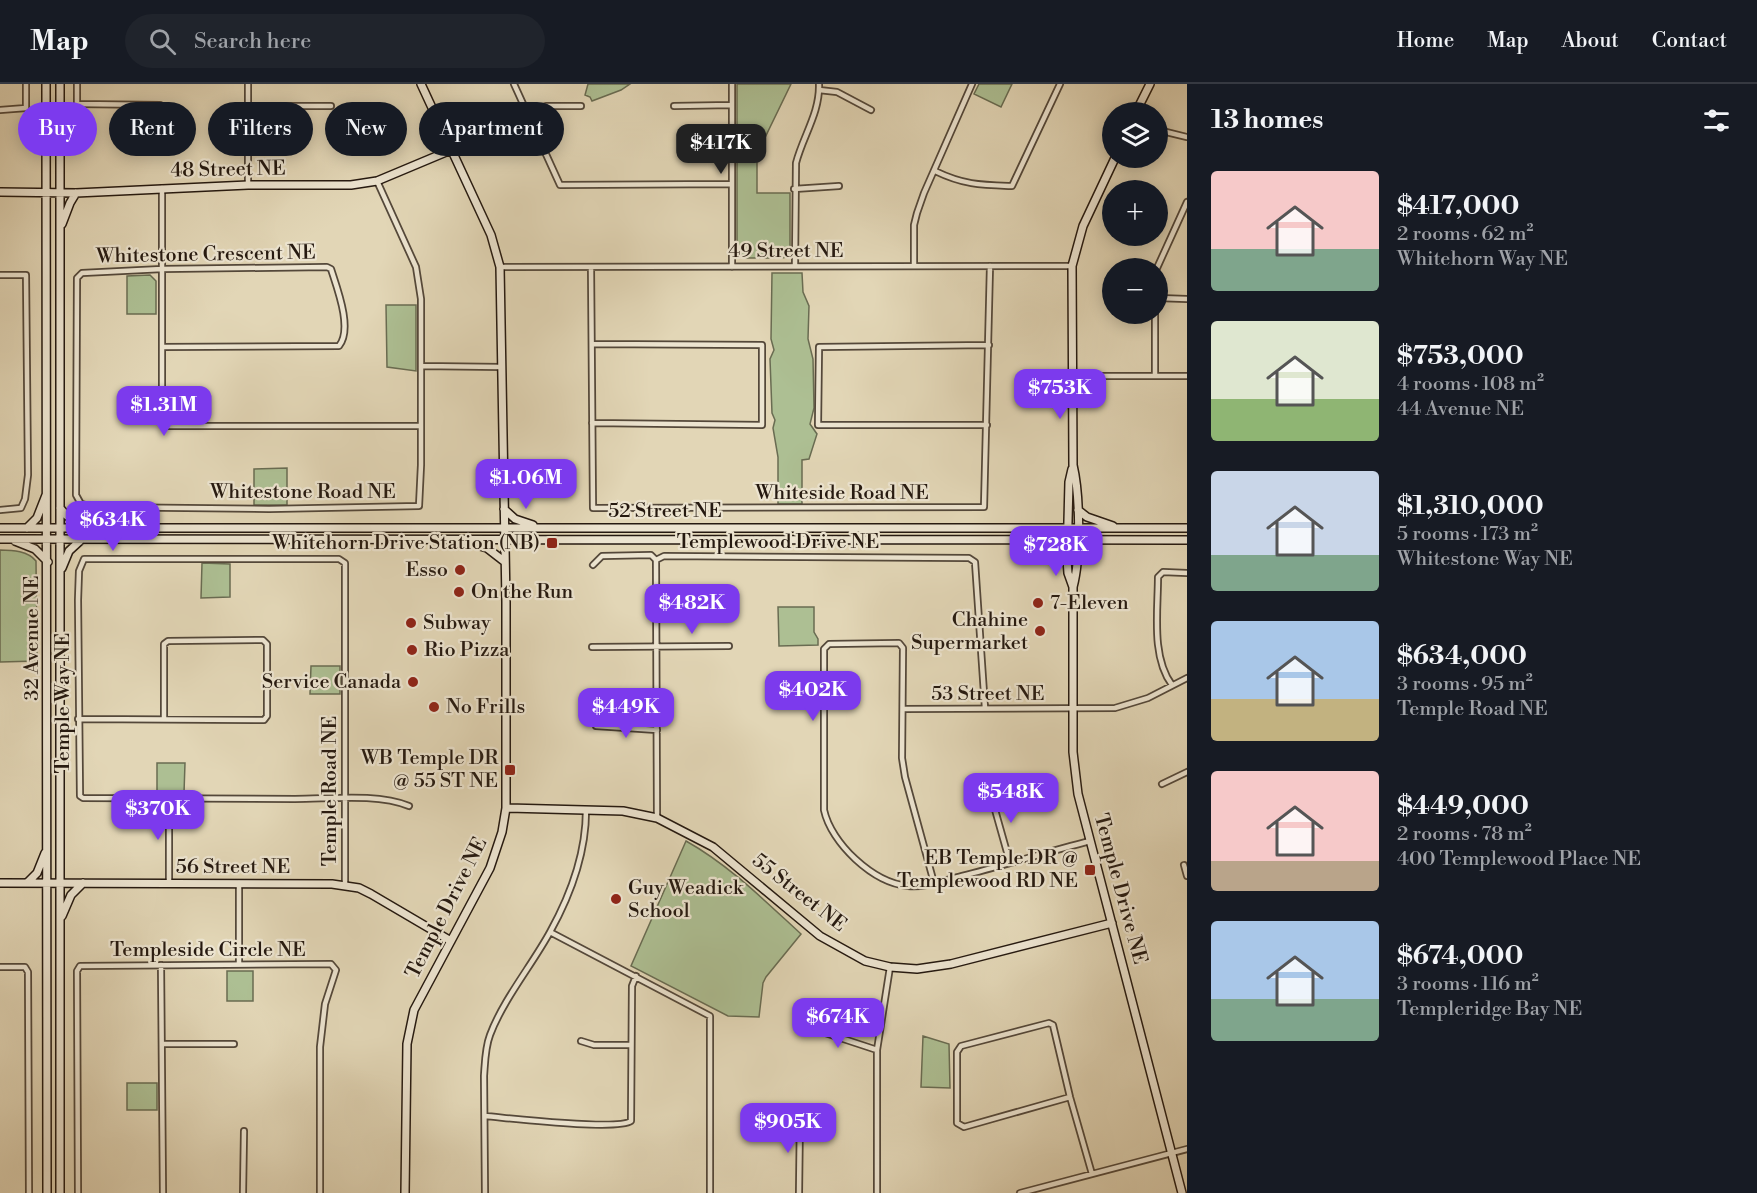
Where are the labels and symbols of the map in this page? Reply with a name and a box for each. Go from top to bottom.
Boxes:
pin: $417K [679,124,763,175]
street label: 48 Street NE [170,156,286,184]
street label: 49 Street NE [728,239,844,264]
street label: Whitestone Crescent NE [95,241,316,269]
pin: $753K [1018,369,1102,420]
pin: $1.31M [115,386,213,437]
pin: $1.06M [477,459,575,510]
street label: Whitestone Road NE [209,480,396,505]
street label: Whiteside Road NE [754,481,929,506]
street label: 52 Street NE [608,499,722,524]
pin: $634K [71,501,155,552]
pin: $728K [1014,526,1098,577]
street label: Templewood Drive NE [677,530,879,555]
place label: Whitehorn Drive Station (NB) [271,531,540,556]
marker: Whitehorn Drive Station (NB) [545,536,559,550]
place label: Esso [405,558,448,583]
marker: Esso [453,563,467,577]
street label: 32 Avenue NE [20,575,45,701]
place label: On the Run [471,580,573,605]
pin: $482K [650,584,734,635]
marker: On the Run [452,585,466,599]
place label: 7-Eleven [1050,591,1129,616]
marker: 7-Eleven [1031,596,1045,610]
place label: Chahine Supermarket [911,608,1028,656]
place label: Subway [423,611,491,636]
marker: Subway [404,616,418,630]
marker: Chahine Supermarket [1033,624,1047,638]
street label: Temple Way NE [51,633,76,773]
place label: Rio Pizza [424,638,510,663]
marker: Rio Pizza [405,643,419,657]
place label: Service Canada [262,670,402,695]
pin: $402K [771,671,855,722]
marker: Service Canada [406,675,420,689]
street label: 53 Street NE [931,682,1045,707]
pin: $449K [584,688,668,739]
place label: No Frills [446,695,525,720]
marker: No Frills [427,700,441,714]
street label: Temple Road NE [318,716,343,866]
place label: WB Temple DR @ 55 ST NE [360,746,499,794]
marker: WB Temple DR @ 55 ST NE [503,763,517,777]
pin: $548K [969,773,1053,824]
pin: $370K [116,790,200,841]
street label: Temple Drive NE [1088,811,1152,967]
street label: Temple Drive NE [401,833,493,983]
place label: EB Temple DR @ Templewood RD NE [897,846,1078,894]
street label: 55 Street NE [747,848,851,938]
street label: 56 Street NE [176,855,290,880]
marker: EB Temple DR @ Templewood RD NE [1083,863,1097,877]
place label: Guy Weadick School [628,876,745,924]
marker: Guy Weadick School [609,892,623,906]
street label: Templeside Circle NE [110,938,306,963]
pin: $674K [796,998,880,1049]
pin: $905K [746,1103,830,1154]

